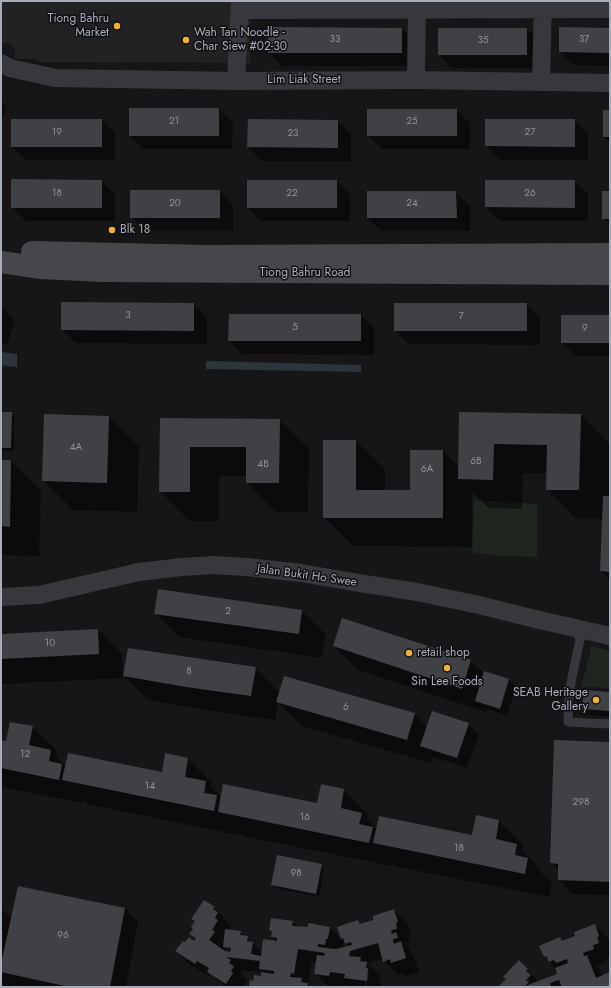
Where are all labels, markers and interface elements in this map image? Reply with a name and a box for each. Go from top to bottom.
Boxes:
place label: Tiong Bahru Market [48,12,109,40]
marker: Tiong Bahru Market [112,21,122,31]
place label: Wah Tan Noodle - Char Siew #02-30 [194,26,287,54]
house number: 33 [330,34,340,46]
house number: 37 [579,34,589,46]
marker: Wah Tan Noodle - Char Siew #02-30 [181,35,191,45]
house number: 35 [477,35,489,47]
street label: Lim Liak Street [267,73,341,87]
house number: 21 [169,116,179,128]
house number: 25 [406,116,418,128]
house number: 19 [52,127,62,139]
house number: 27 [525,127,535,139]
house number: 23 [287,128,299,140]
house number: 18 [52,188,62,200]
house number: 22 [286,188,298,200]
house number: 26 [524,188,536,200]
house number: 20 [169,198,181,210]
house number: 24 [406,198,418,210]
place label: Blk 18 [120,223,150,237]
marker: Blk 18 [107,225,117,235]
street label: Tiong Bahru Road [260,266,350,280]
house number: 3 [125,310,131,322]
house number: 7 [458,311,464,323]
house number: 5 [292,322,298,334]
house number: 9 [582,323,588,335]
house number: 4A [70,442,82,454]
house number: 6B [470,456,482,468]
house number: 4B [257,459,269,471]
house number: 6A [421,464,433,476]
street label: Jalan Bukit Ho Swee [256,562,358,590]
house number: 2 [225,606,231,618]
house number: 10 [45,638,55,650]
place label: retail shop [417,646,470,660]
marker: retail shop [404,648,414,658]
marker: Sin Lee Foods [442,663,452,673]
house number: 8 [186,666,192,678]
place label: Sin Lee Foods [411,675,483,689]
place label: SEAB Heritage Gallery [513,686,588,714]
marker: SEAB Heritage Gallery [591,695,601,705]
house number: 6 [343,702,349,714]
house number: 12 [20,749,30,761]
house number: 14 [145,781,155,793]
house number: 298 [573,797,589,809]
house number: 16 [300,812,310,824]
house number: 18 [454,843,464,855]
house number: 98 [290,868,302,880]
house number: 96 [57,930,69,942]

